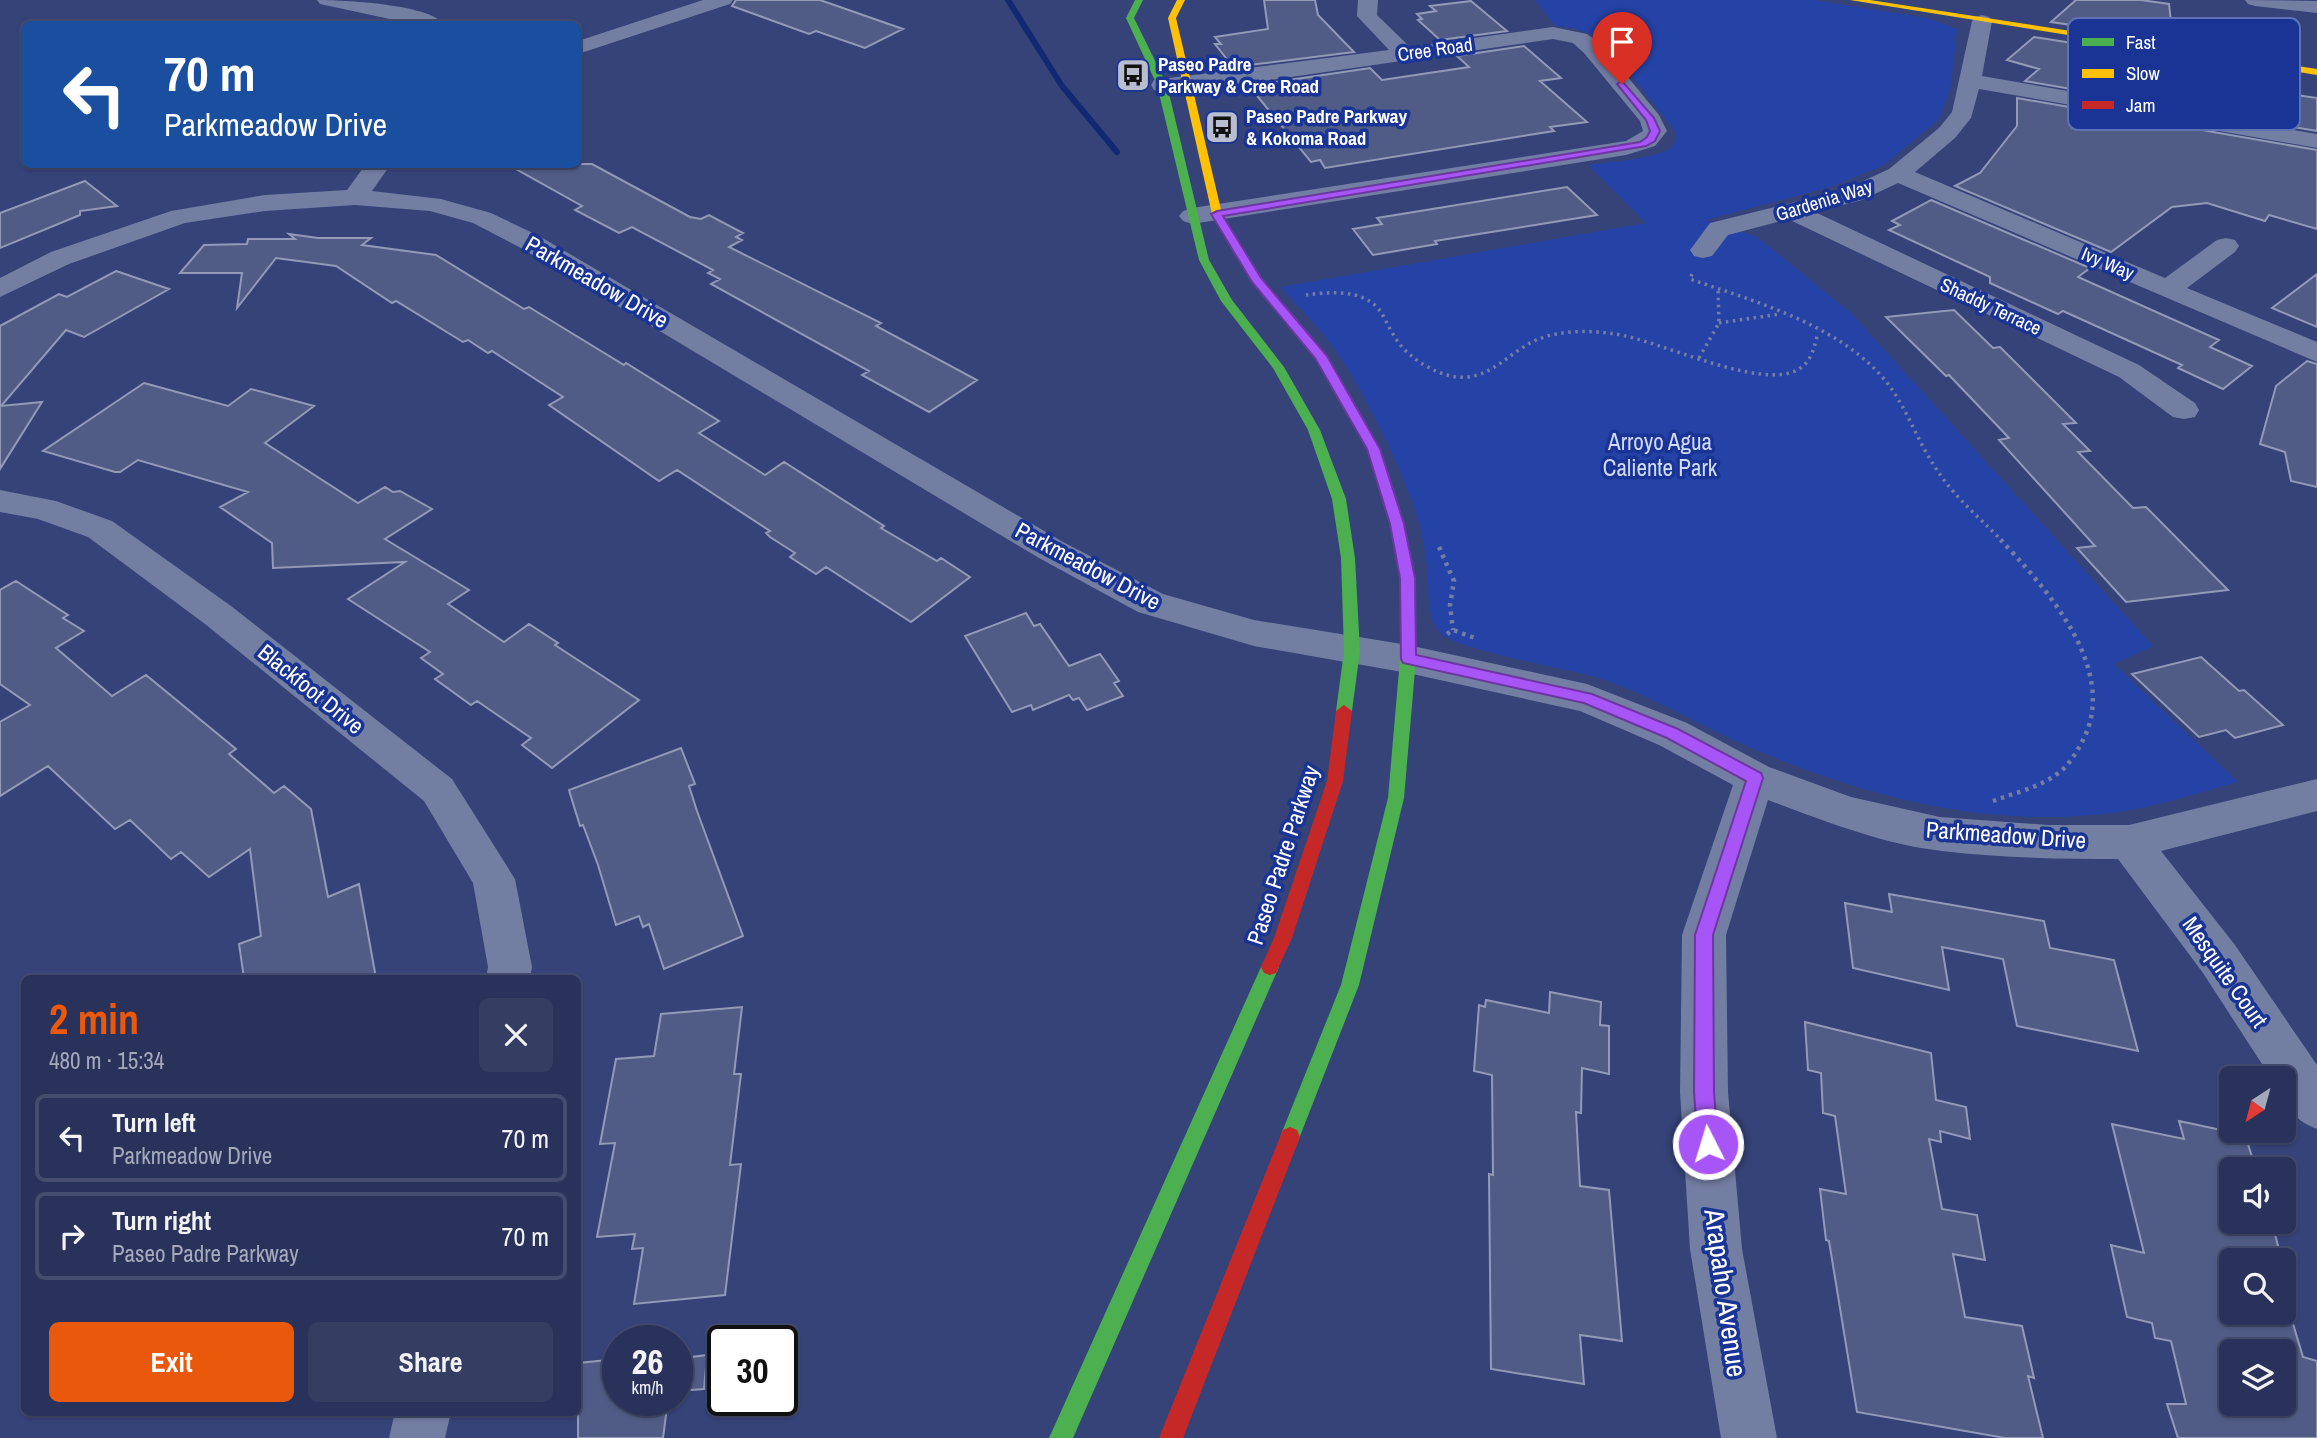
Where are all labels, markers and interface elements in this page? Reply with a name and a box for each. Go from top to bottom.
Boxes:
pin [1592,12.0,1652,84]
legend [2068,18,2300,130]
icon: arrive [1603,23,1641,61]
text: Fast [2126,29,2156,55]
street label: Cree Road [1396,31,1474,67]
text: 70 m [164,40,256,106]
icon: left [49,49,140,140]
place label: Paseo Padre Parkway & Cree Road [1158,51,1319,99]
bus stop icon: Paseo Padre Parkway & Cree Road [1114,56,1152,94]
text: Slow [2126,60,2161,86]
text: Jam [2126,92,2155,118]
text: Parkmeadow Drive [164,103,387,146]
place label: Paseo Padre Parkway & Kokoma Road [1246,103,1407,151]
bus stop icon: Paseo Padre Parkway & Kokoma Road [1203,108,1241,146]
street label: Gardenia Way [1772,173,1876,227]
street label: Parkmeadow Drive [520,228,674,335]
street label: Ivy Way [2078,240,2139,286]
street label: Shaddy Terrace [1936,271,2046,341]
park label: Arroyo Agua Caliente Park [1603,426,1718,483]
street label: Parkmeadow Drive [1010,514,1166,617]
street label: Blackfoot Drive [252,636,371,741]
street label: Paseo Padre Parkway [1239,761,1326,948]
street label: Parkmeadow Drive [1925,813,2087,856]
street label: Mesquite Court [2176,910,2275,1033]
text: 2 min [49,991,139,1047]
button: close [479,998,553,1072]
text: 480 m · 15:34 [49,1045,164,1076]
north arrow [2219,1066,2296,1143]
map controls [2219,1066,2296,1416]
text: Turn left [112,1105,196,1140]
position arrow [1671,1107,1745,1181]
icon: left [53,1119,91,1157]
text: 70 m [502,1121,549,1156]
text: Parkmeadow Drive [112,1140,272,1171]
button: sound [2219,1157,2296,1234]
text: Turn right [112,1203,211,1238]
street label: Arapaho Avenue [1695,1205,1757,1380]
icon: right [53,1217,91,1255]
text: 70 m [502,1219,549,1254]
text: Paseo Padre Parkway [112,1238,299,1269]
button: search [2219,1248,2296,1325]
button: Exit [49,1322,294,1402]
button: Share [308,1322,553,1402]
speed limit sign: 30 [707,1325,798,1416]
text: 26 [632,1338,663,1385]
button: layers [2219,1339,2296,1416]
text: km/h [632,1375,664,1400]

